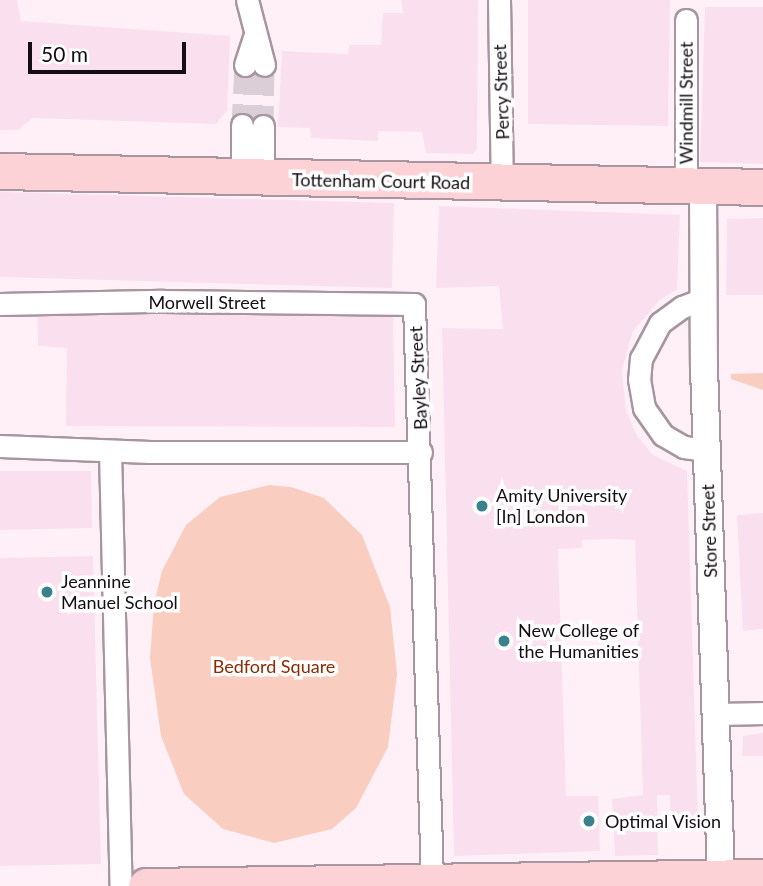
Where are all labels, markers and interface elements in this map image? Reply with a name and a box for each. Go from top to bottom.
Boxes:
scale bar [32,28,189,72]
text: 50 m [41,41,88,66]
street label: Windmill Street [675,42,697,164]
street label: Percy Street [489,44,513,140]
street label: Tottenham Court Road [292,169,470,193]
street label: Morwell Street [148,291,266,313]
street label: Bayley Street [404,325,432,431]
street label: Store Street [697,484,721,578]
place label: Amity University [In] London [496,485,628,528]
marker: Amity University [In] London [474,498,490,514]
place label: Jeannine Manuel School [61,571,178,614]
marker: Jeannine Manuel School [39,584,55,600]
place label: New College of the Humanities [518,620,639,662]
marker: New College of the Humanities [496,633,512,649]
park label: Bedford Square [213,655,335,677]
place label: Optimal Vision [605,810,722,832]
marker: Optimal Vision [579,811,599,831]

